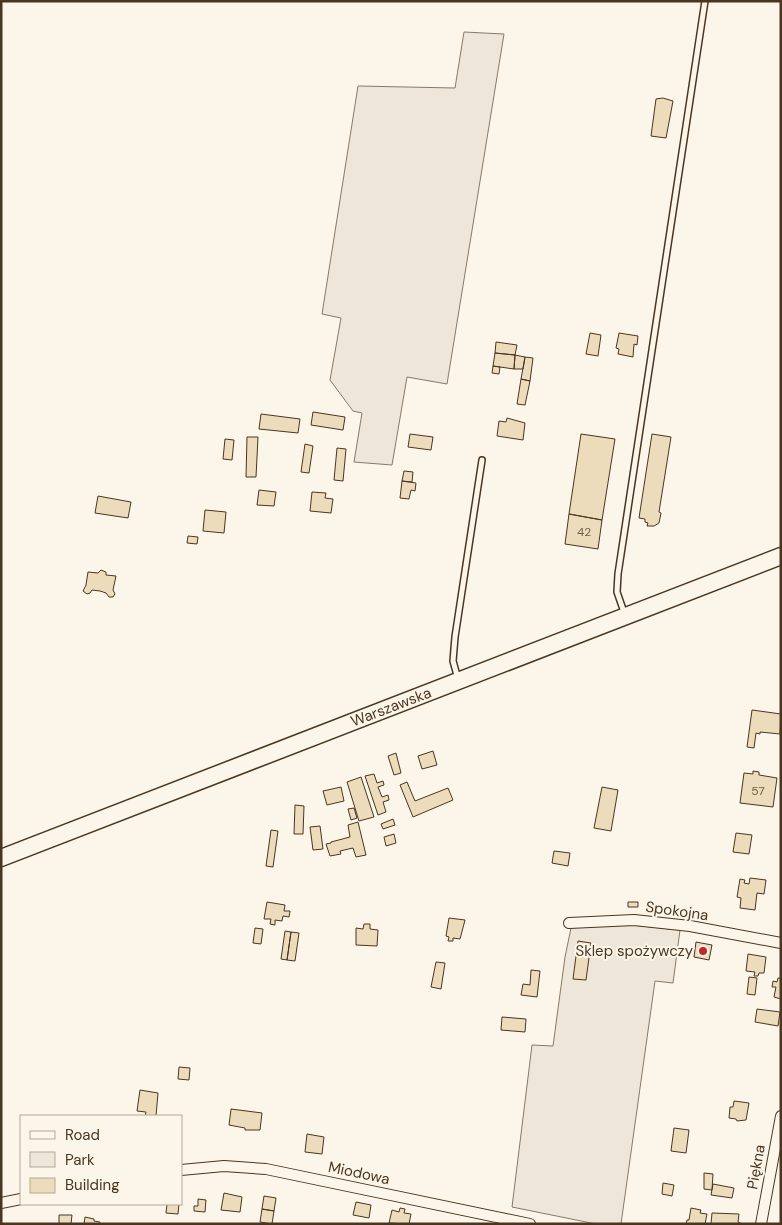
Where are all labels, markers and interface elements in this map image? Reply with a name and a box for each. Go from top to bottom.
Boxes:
house number: 42 [577,524,591,540]
street label: Warszawska [348,683,434,731]
house number: 57 [751,783,765,799]
street label: Spokojna [644,897,710,925]
place label: Sklep spożywczy [576,941,694,961]
marker: Sklep spożywczy [697,945,709,957]
legend [20,1115,182,1205]
text: Road [65,1125,100,1145]
street label: Piękna [742,1143,770,1191]
text: Park [65,1150,95,1170]
street label: Miodowa [326,1157,392,1189]
text: Building [65,1175,120,1195]

